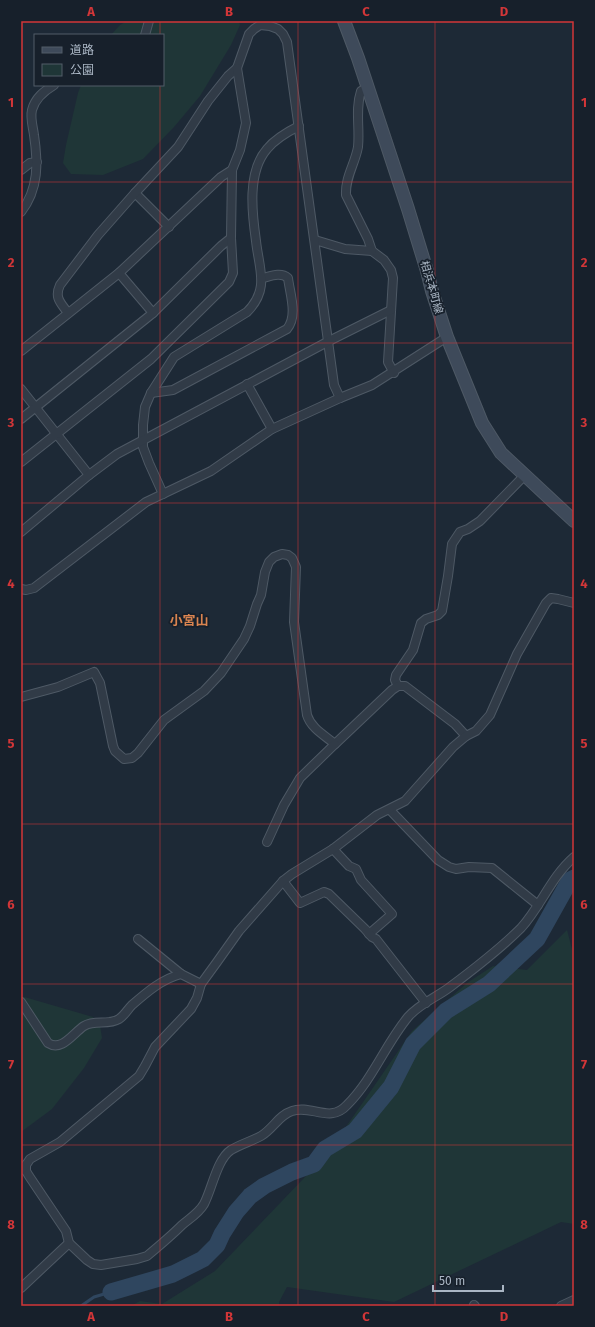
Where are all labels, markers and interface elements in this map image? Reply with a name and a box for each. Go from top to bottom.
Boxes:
text: A [86,4,95,19]
text: B [225,4,233,19]
text: C [362,4,370,19]
text: D [500,4,509,19]
legend [34,34,164,86]
text: 道路 [70,43,94,57]
text: 公園 [70,63,94,77]
text: 1 [8,95,14,110]
text: 1 [581,95,587,110]
text: 2 [8,255,15,270]
text: 2 [581,255,588,270]
street label: 相浜本町線 [418,259,445,315]
text: 3 [7,415,15,430]
text: 3 [580,415,588,430]
text: 4 [7,576,15,591]
text: 4 [580,576,588,591]
district label: 小宮山 [169,613,209,628]
text: 5 [8,736,15,751]
text: 5 [581,736,588,751]
text: 6 [7,897,15,912]
text: 6 [580,897,588,912]
text: 7 [8,1057,14,1072]
text: 7 [581,1057,587,1072]
text: 8 [7,1217,15,1232]
text: 8 [580,1217,588,1232]
scale bar [433,1267,503,1293]
text: 50 m [439,1274,465,1288]
text: A [86,1309,95,1324]
text: B [225,1309,233,1324]
text: C [362,1309,370,1324]
text: D [500,1309,509,1324]

